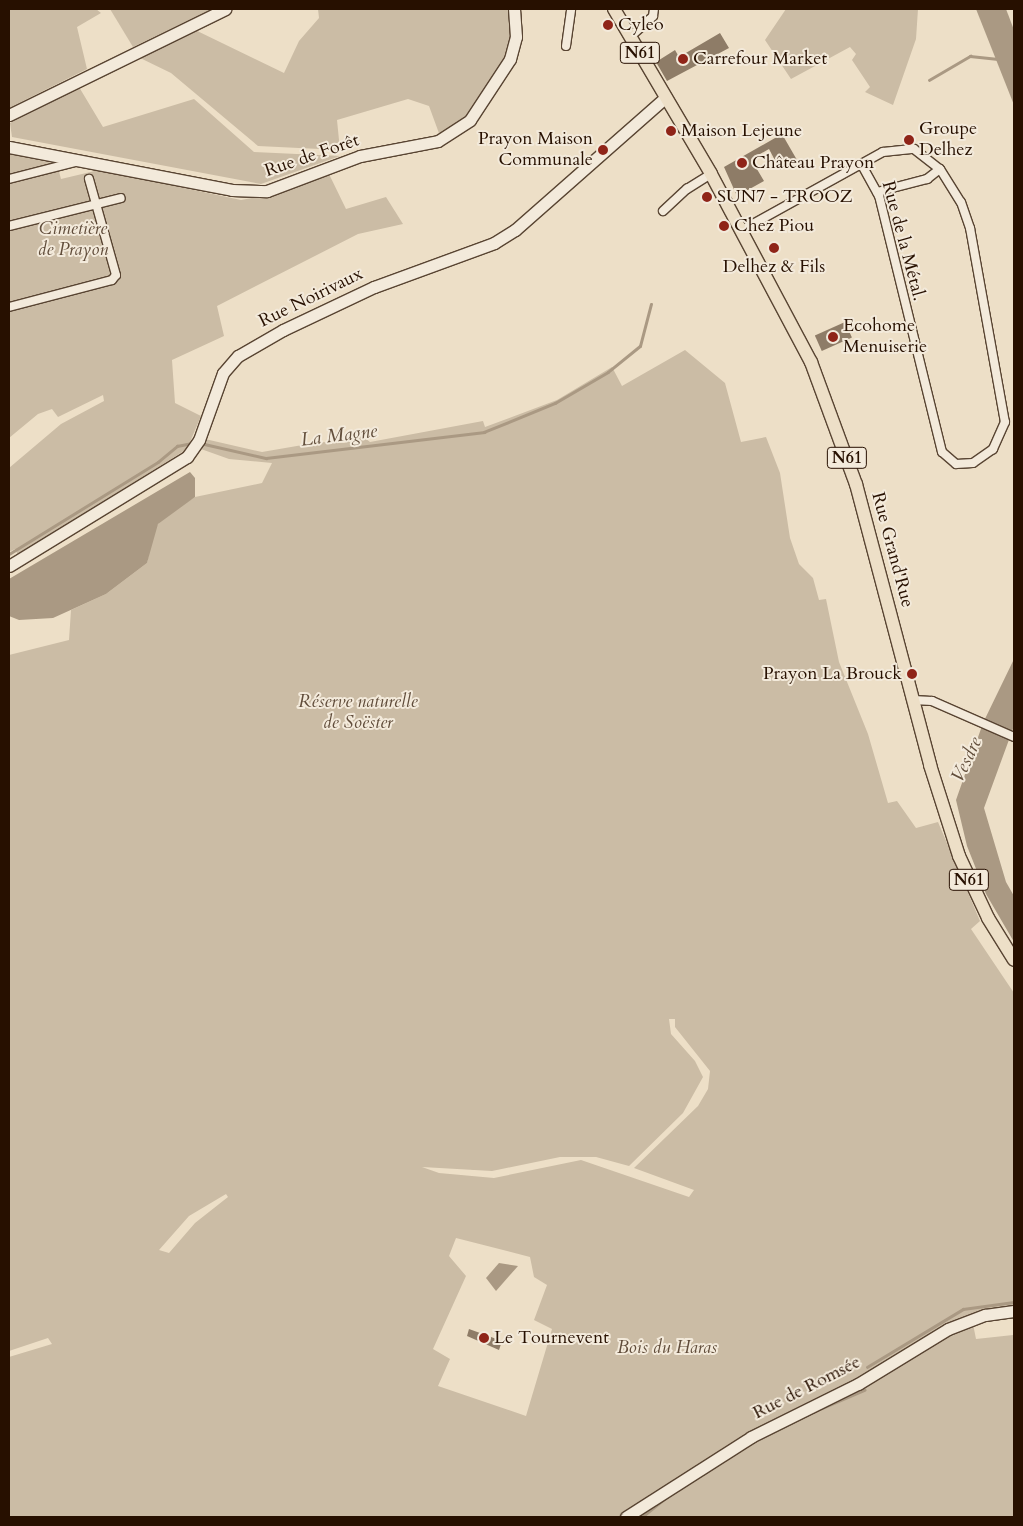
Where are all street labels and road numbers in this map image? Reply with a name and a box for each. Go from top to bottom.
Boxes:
road number: N61 [619,40,661,66]
street label: Rue de Forêt [262,130,362,182]
street label: Rue de la Métal. [877,179,929,303]
street label: Rue Noirivaux [256,264,366,332]
road number: N61 [826,444,868,472]
street label: Rue Grand'Rue [866,490,918,610]
road number: N61 [948,866,990,894]
street label: Rue de Romsée [750,1352,864,1424]

